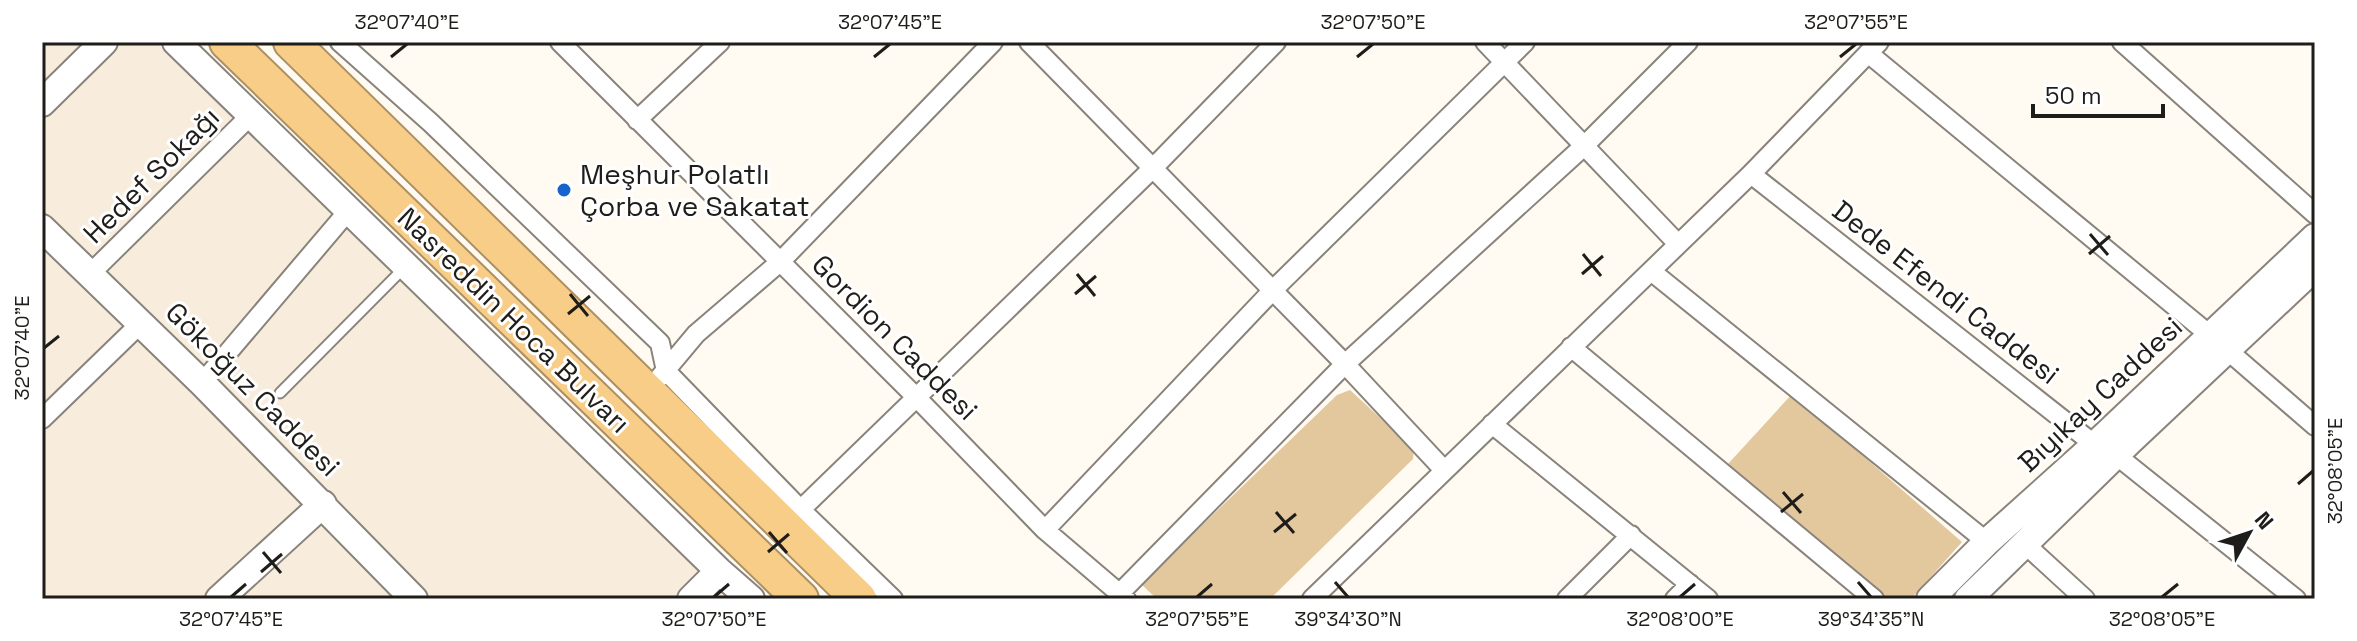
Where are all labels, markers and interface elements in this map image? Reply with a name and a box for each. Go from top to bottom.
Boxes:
text: 32°07'40"E [355,9,459,35]
text: 32°07'45"E [838,9,942,35]
text: 32°07'50"E [1320,9,1426,35]
text: 32°07'55"E [1804,9,1908,35]
scale bar [2033,68,2163,118]
text: 50 m [2045,80,2102,111]
street label: Hedef Sokağı [75,99,227,251]
place label: Meşhur Polatlı Çorba ve Sakatat [580,156,810,224]
marker: Meşhur Polatlı Çorba ve Sakatat [555,181,573,199]
street label: Dede Efendi Caddesi [1825,192,2067,392]
street label: Nasreddin Hoca Bulvarı [390,200,638,440]
street label: Gordion Caddesi [804,246,986,428]
street label: Gökoğuz Caddesi [158,294,348,484]
text: 32°07'40"E [9,296,35,400]
street label: Bıyıkay Caddesi [2010,308,2190,480]
text: 32°08'05"E [2322,418,2348,524]
north arrow [2209,493,2289,573]
text: N [2249,505,2280,535]
text: 32°07'45"E [179,606,283,632]
text: 32°07'50"E [661,606,767,632]
text: 32°07'55"E [1145,606,1249,632]
text: 39°34'30"N [1294,606,1402,632]
text: 32°08'00"E [1626,606,1734,632]
text: 39°34'35"N [1818,606,1924,632]
text: 32°08'05"E [2109,606,2215,632]

